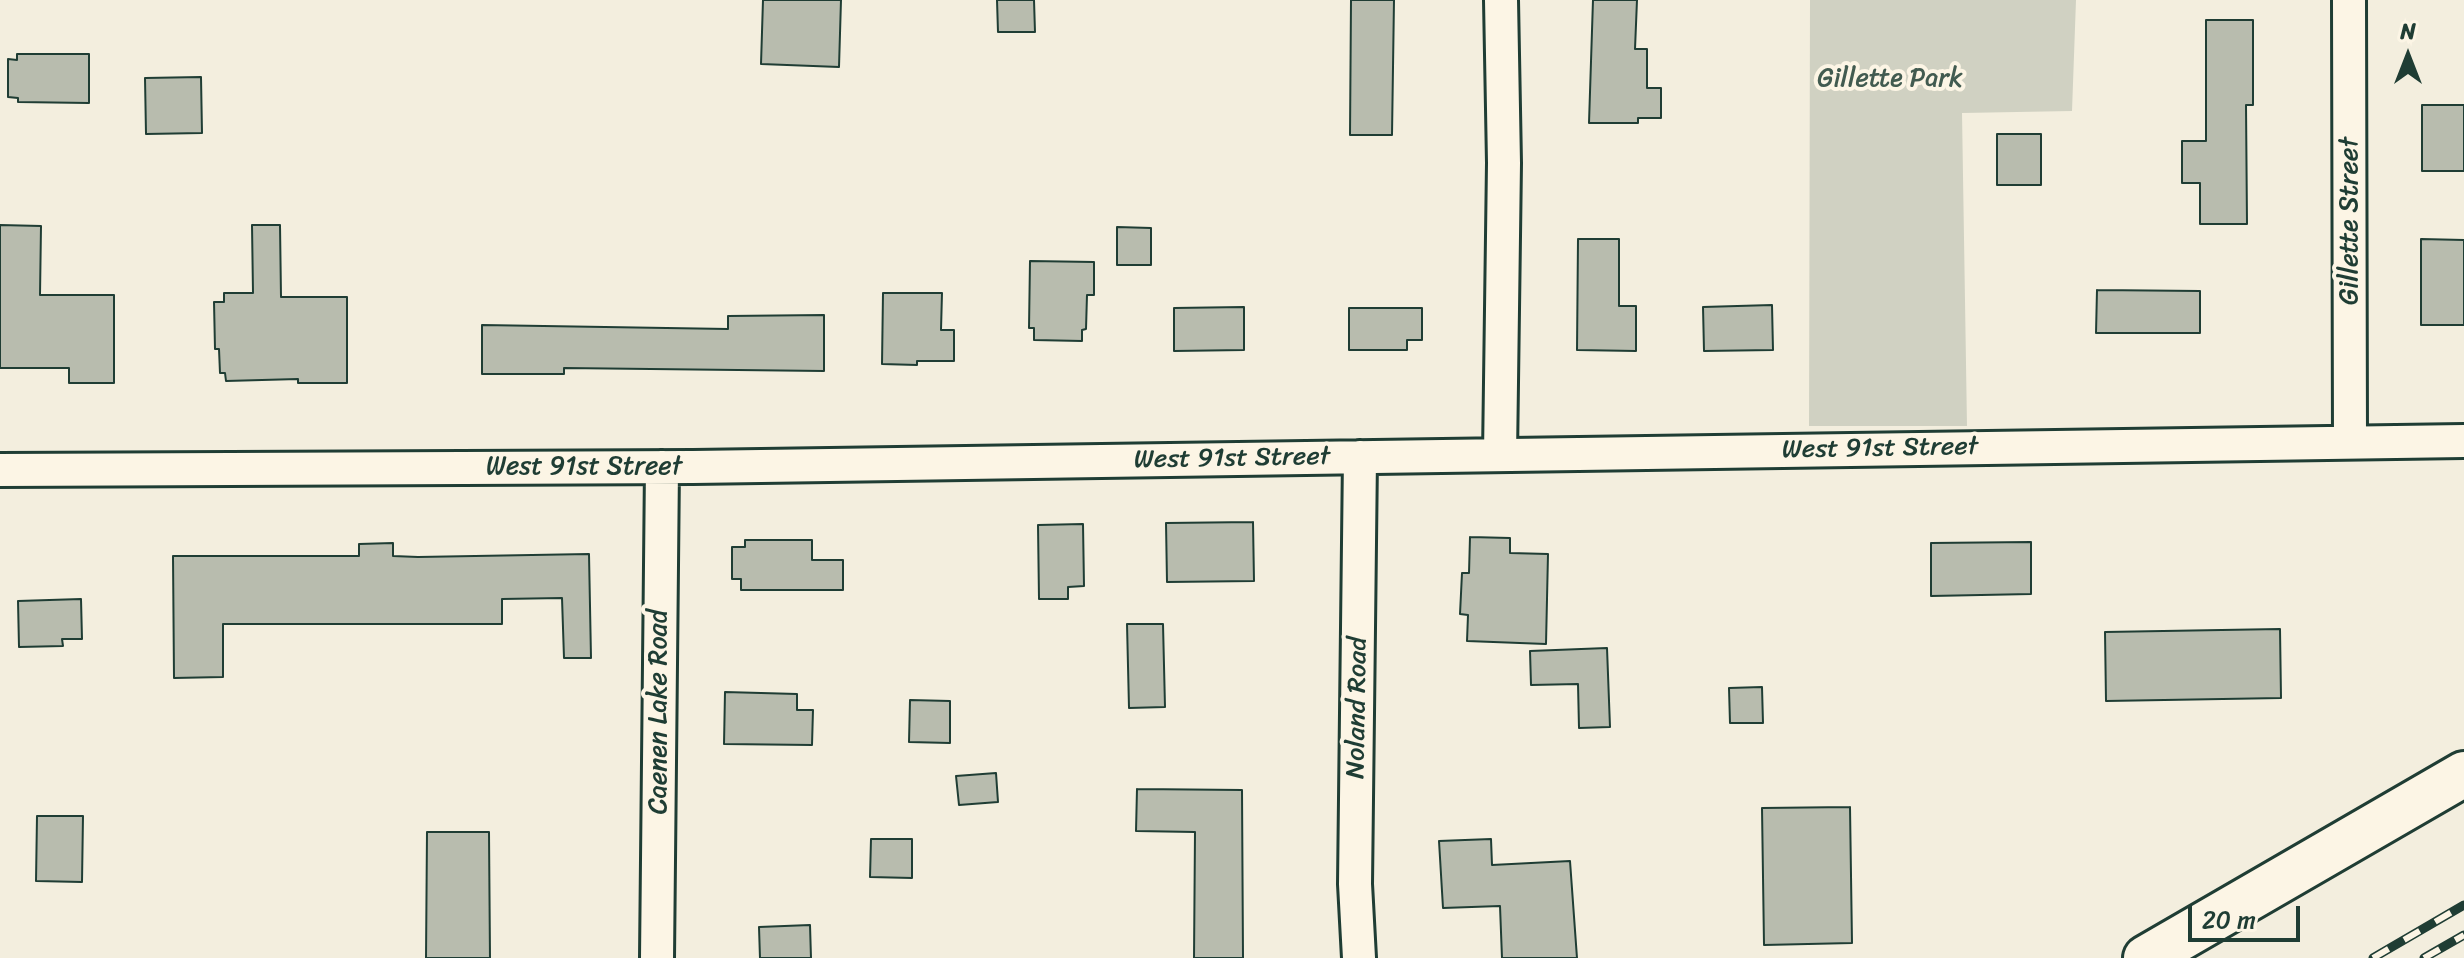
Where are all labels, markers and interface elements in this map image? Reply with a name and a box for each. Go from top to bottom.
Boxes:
text: N [2400,12,2416,51]
north arrow [2368,16,2448,96]
park label: Gillette Park [1817,63,1963,95]
street label: Gillette Street [2334,137,2366,305]
street label: West 91st Street [1782,432,1978,466]
street label: West 91st Street [1134,442,1330,476]
street label: West 91st Street [486,451,682,483]
street label: Caenen Lake Road [643,610,675,814]
street label: Noland Road [1341,637,1375,779]
scale bar [2192,890,2304,940]
text: 20 m [2202,899,2256,941]

